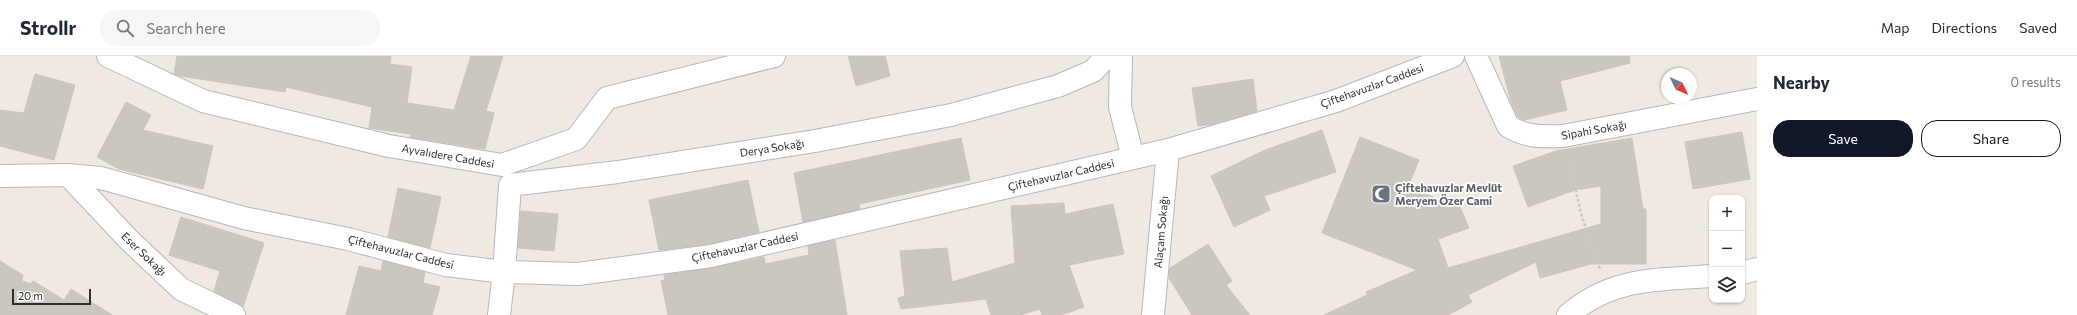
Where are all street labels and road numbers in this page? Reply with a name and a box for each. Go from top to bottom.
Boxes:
street label: Çiftehavuzlar Caddesi [1318,61,1425,110]
street label: Sipahi Sokağı [1560,117,1628,142]
street label: Derya Sokağı [739,136,805,159]
street label: Ayvalıdere Caddesi [401,141,496,170]
street label: Çiftehavuzlar Caddesi [1006,156,1116,193]
street label: Alaçam Sokağı [1151,195,1170,269]
street label: Eser Sokağı [119,229,169,278]
street label: Çiftehavuzlar Caddesi [690,229,800,264]
street label: Çiftehavuzlar Caddesi [347,232,456,271]

